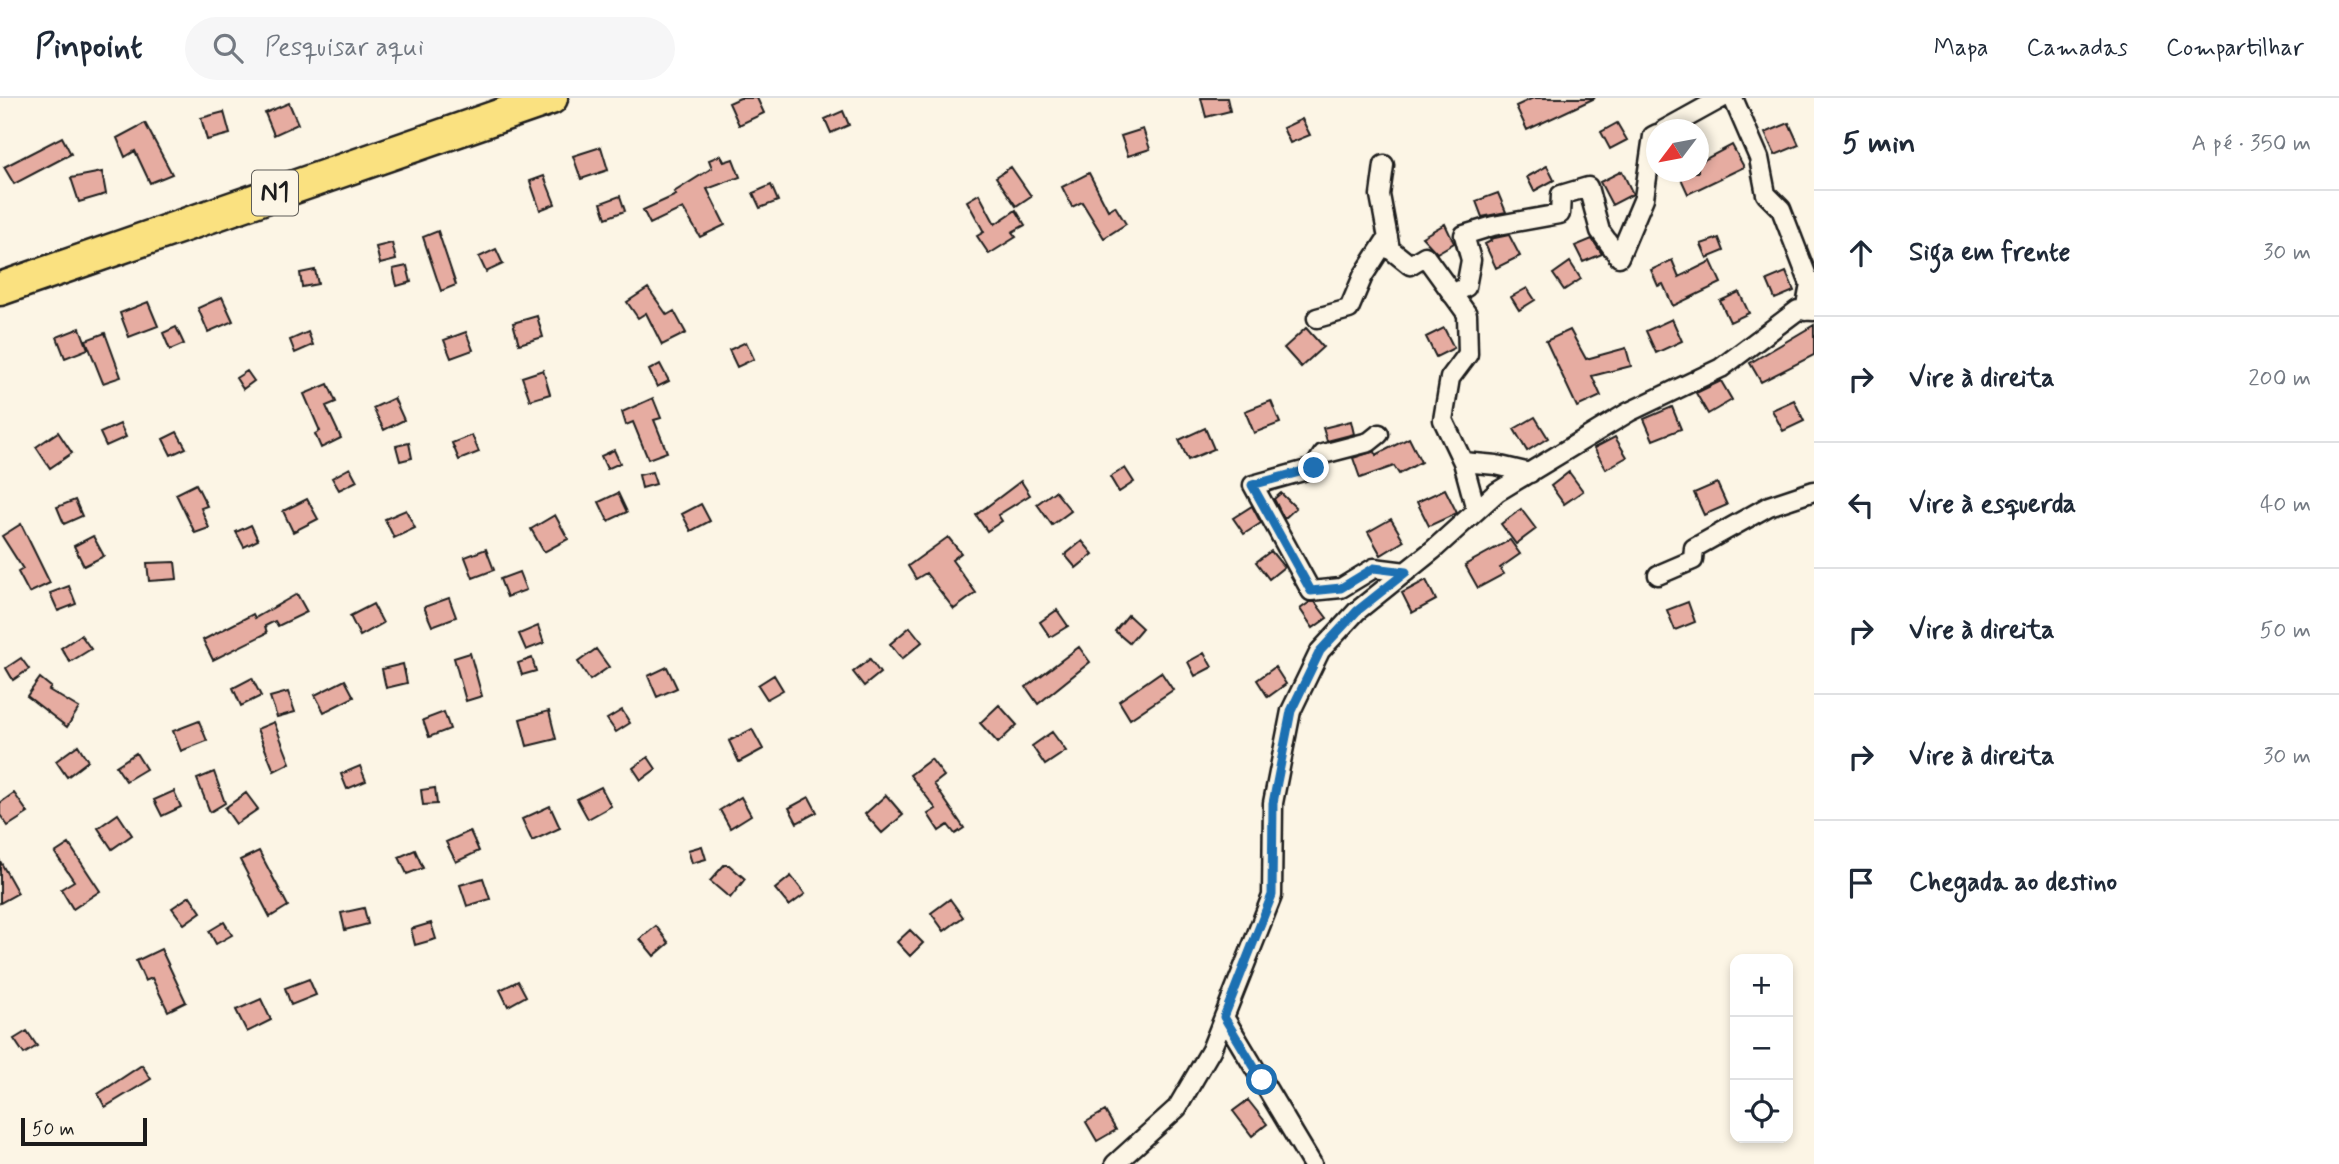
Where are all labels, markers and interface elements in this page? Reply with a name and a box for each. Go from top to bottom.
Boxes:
search box [185,17,675,80]
text: Pinpoint [35,26,143,70]
icon: search [209,29,247,67]
text: Pesquisar aqui [265,31,424,65]
text: Mapa [1934,33,1988,64]
text: Camadas [2026,33,2128,64]
text: Compartilhar [2166,33,2304,64]
north arrow [1646,119,1709,182]
text: 5 min [1842,124,1916,163]
text: A pé · 350 m [2192,129,2311,159]
road number: N1 [252,170,298,216]
icon: ahead [1842,234,1880,272]
text: Siga em frente [1909,236,2070,270]
text: 30 m [2263,238,2311,268]
icon: right [1842,360,1880,398]
text: Vire à direita [1909,362,2055,396]
text: 200 m [2248,364,2311,394]
route end [1298,452,1329,483]
icon: left [1842,486,1880,524]
text: Vire à esquerda [1909,488,2076,522]
text: 40 m [2260,490,2311,520]
icon: right [1842,612,1880,650]
text: Vire à direita [1909,614,2055,648]
text: 50 m [2260,616,2311,646]
icon: right [1842,738,1880,776]
text: Vire à direita [1909,740,2055,774]
text: 30 m [2263,742,2311,772]
icon: arrive [1842,864,1880,902]
text: Chegada ao destino [1909,866,2117,900]
map controls [1730,954,1793,1143]
button: + [1730,954,1793,1017]
button: − [1730,1017,1793,1080]
route start [1246,1064,1277,1095]
button: locate [1730,1080,1793,1143]
scale bar [21,1115,147,1147]
text: 50 m [32,1117,75,1142]

